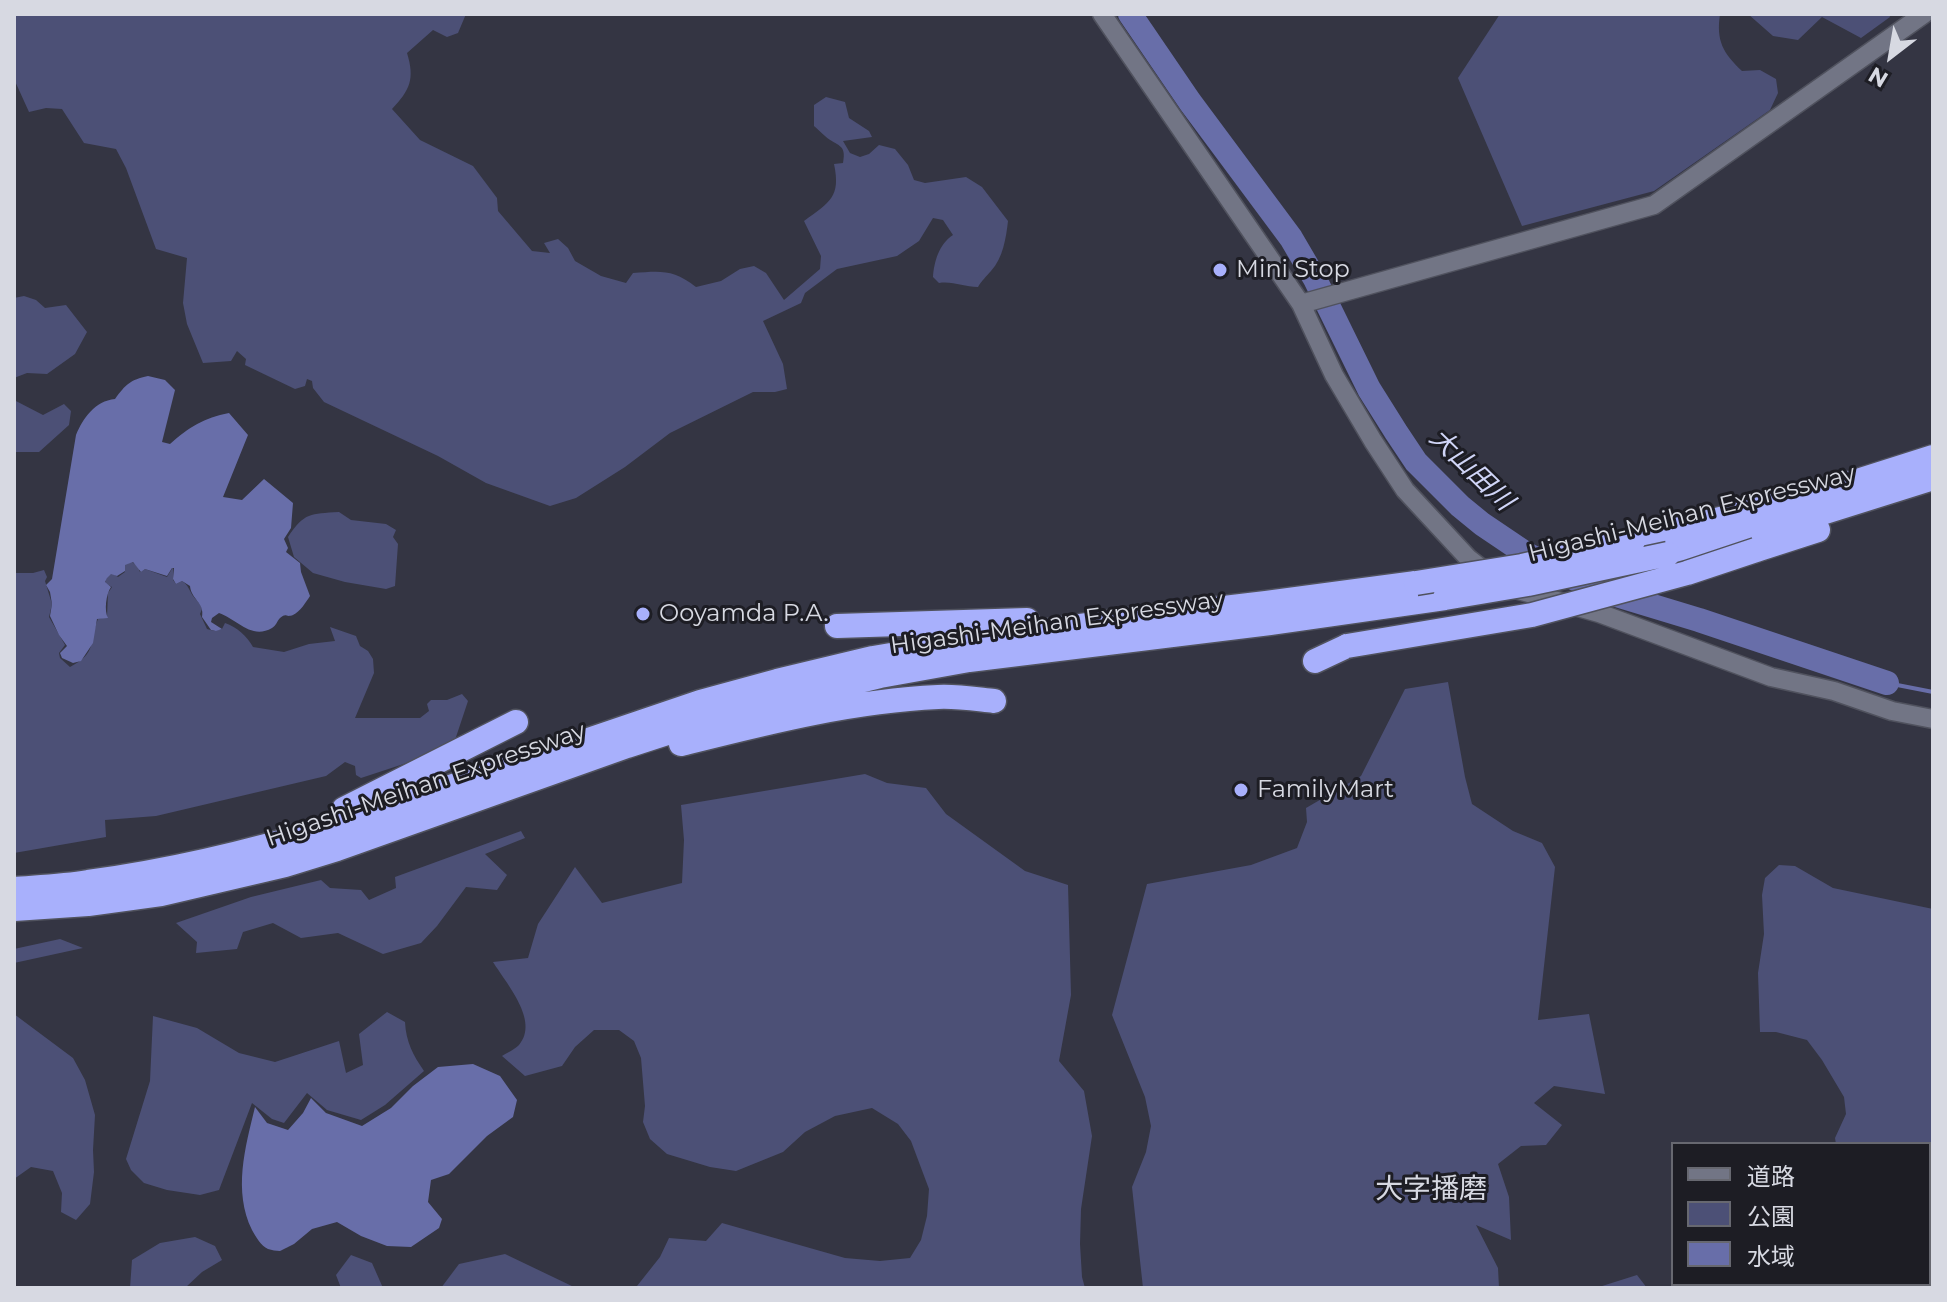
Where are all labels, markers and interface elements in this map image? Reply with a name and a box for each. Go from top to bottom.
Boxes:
north arrow [1851,16,1931,96]
text: N [1864,61,1893,93]
place label: Mini Stop [1236,256,1350,284]
marker: Mini Stop [1211,261,1229,279]
water label: 大山田川 [1423,423,1519,517]
street label: Higashi-Meihan Expressway [1526,459,1858,569]
street label: Higashi-Meihan Expressway [889,585,1225,661]
place label: Ooyamda P.A. [659,600,828,628]
marker: Ooyamda P.A. [634,605,652,623]
street label: Higashi-Meihan Expressway [262,717,590,853]
place label: FamilyMart [1257,776,1394,804]
marker: FamilyMart [1232,781,1250,799]
legend [1671,1142,1931,1286]
text: 道路 [1747,1162,1795,1191]
district label: 大字播磨 [1375,1173,1487,1207]
text: 公園 [1747,1202,1795,1231]
text: 水域 [1747,1242,1795,1271]

